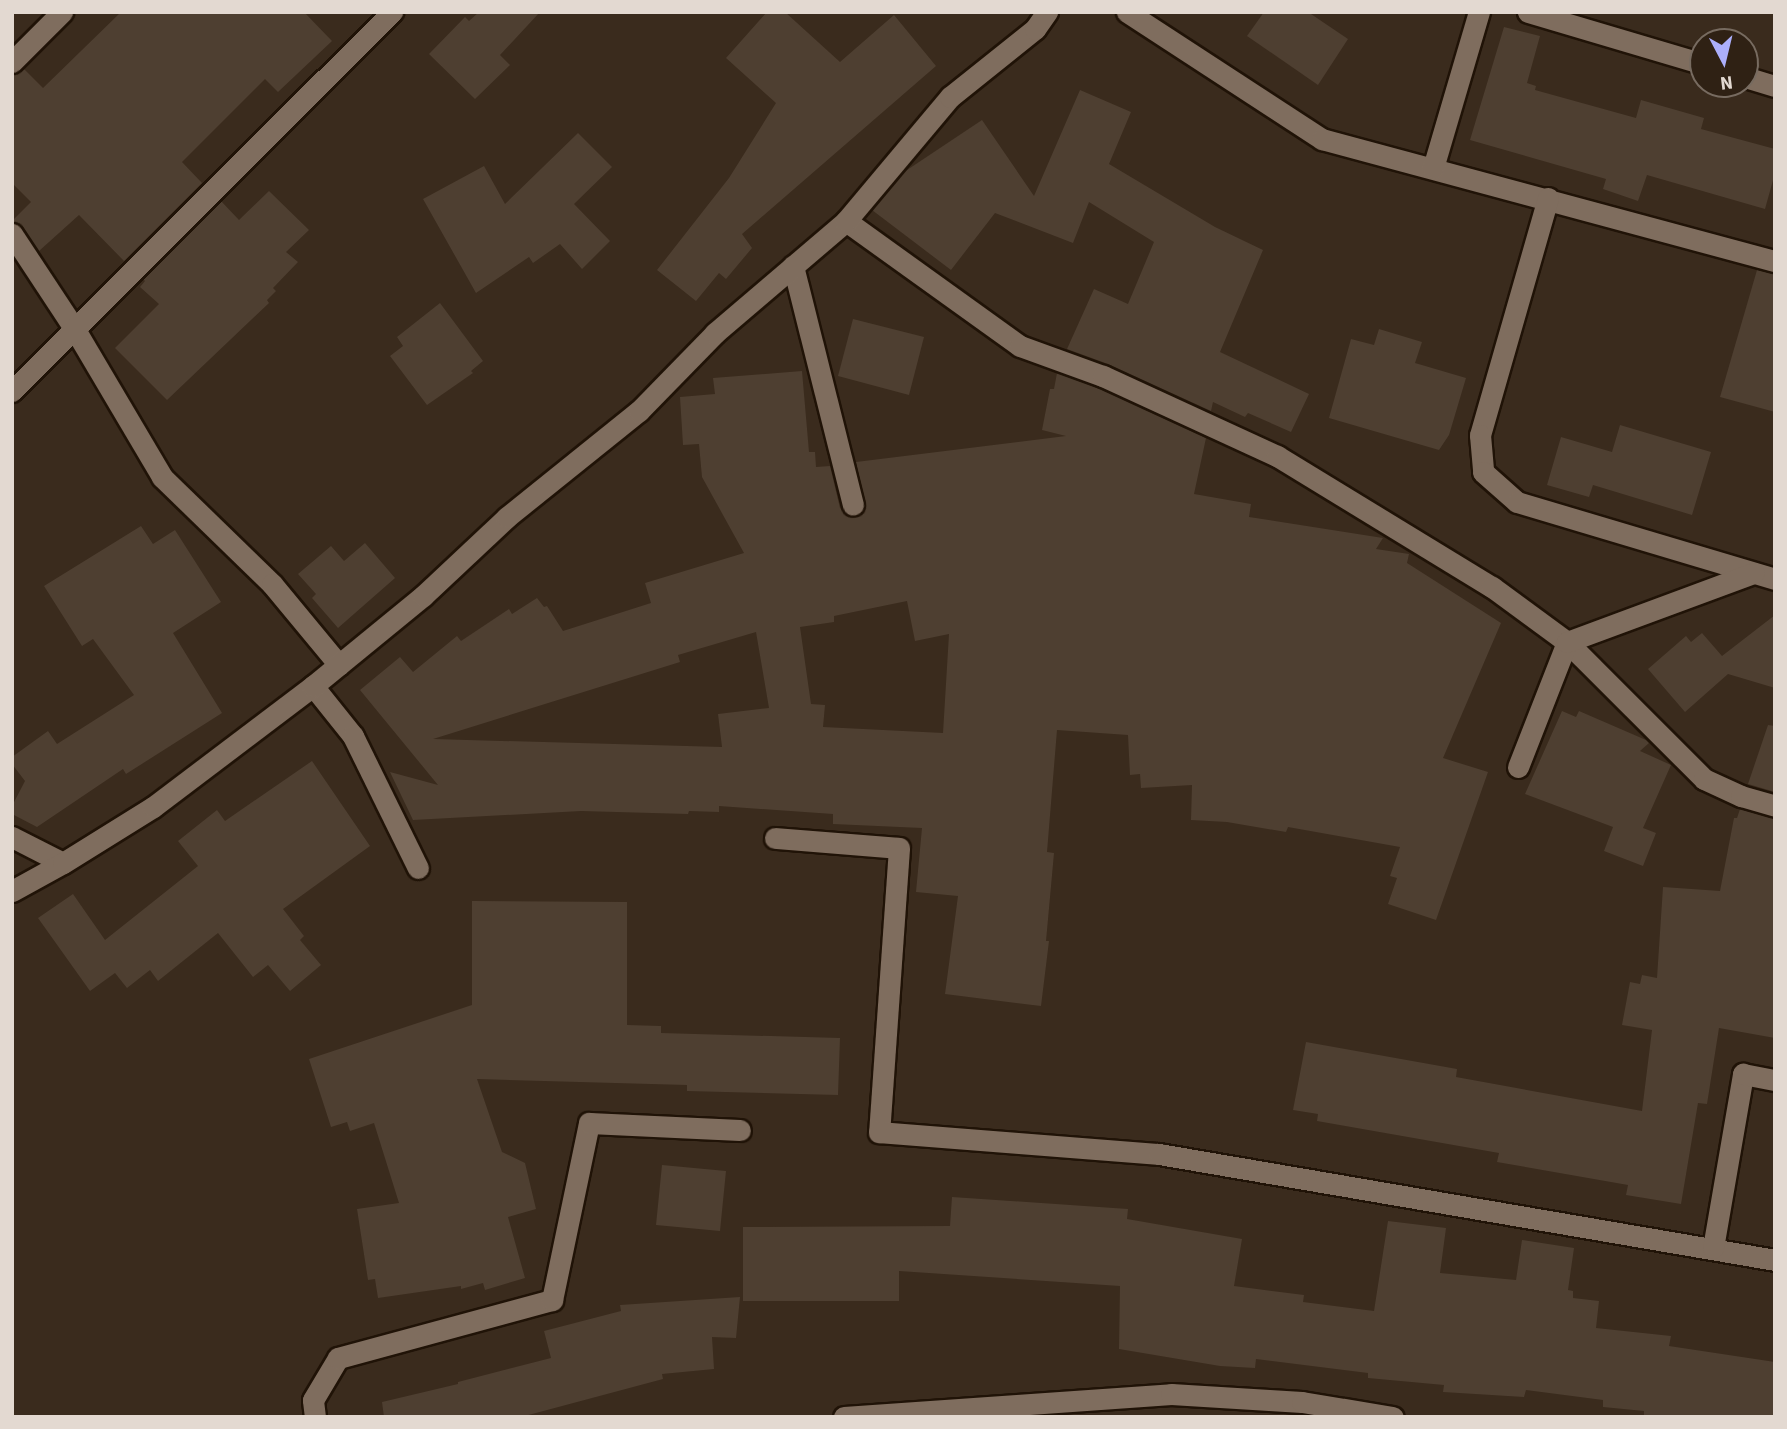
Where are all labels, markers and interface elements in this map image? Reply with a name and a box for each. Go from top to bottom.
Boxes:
north arrow [1689,28,1759,98]
text: N [1718,68,1734,97]

